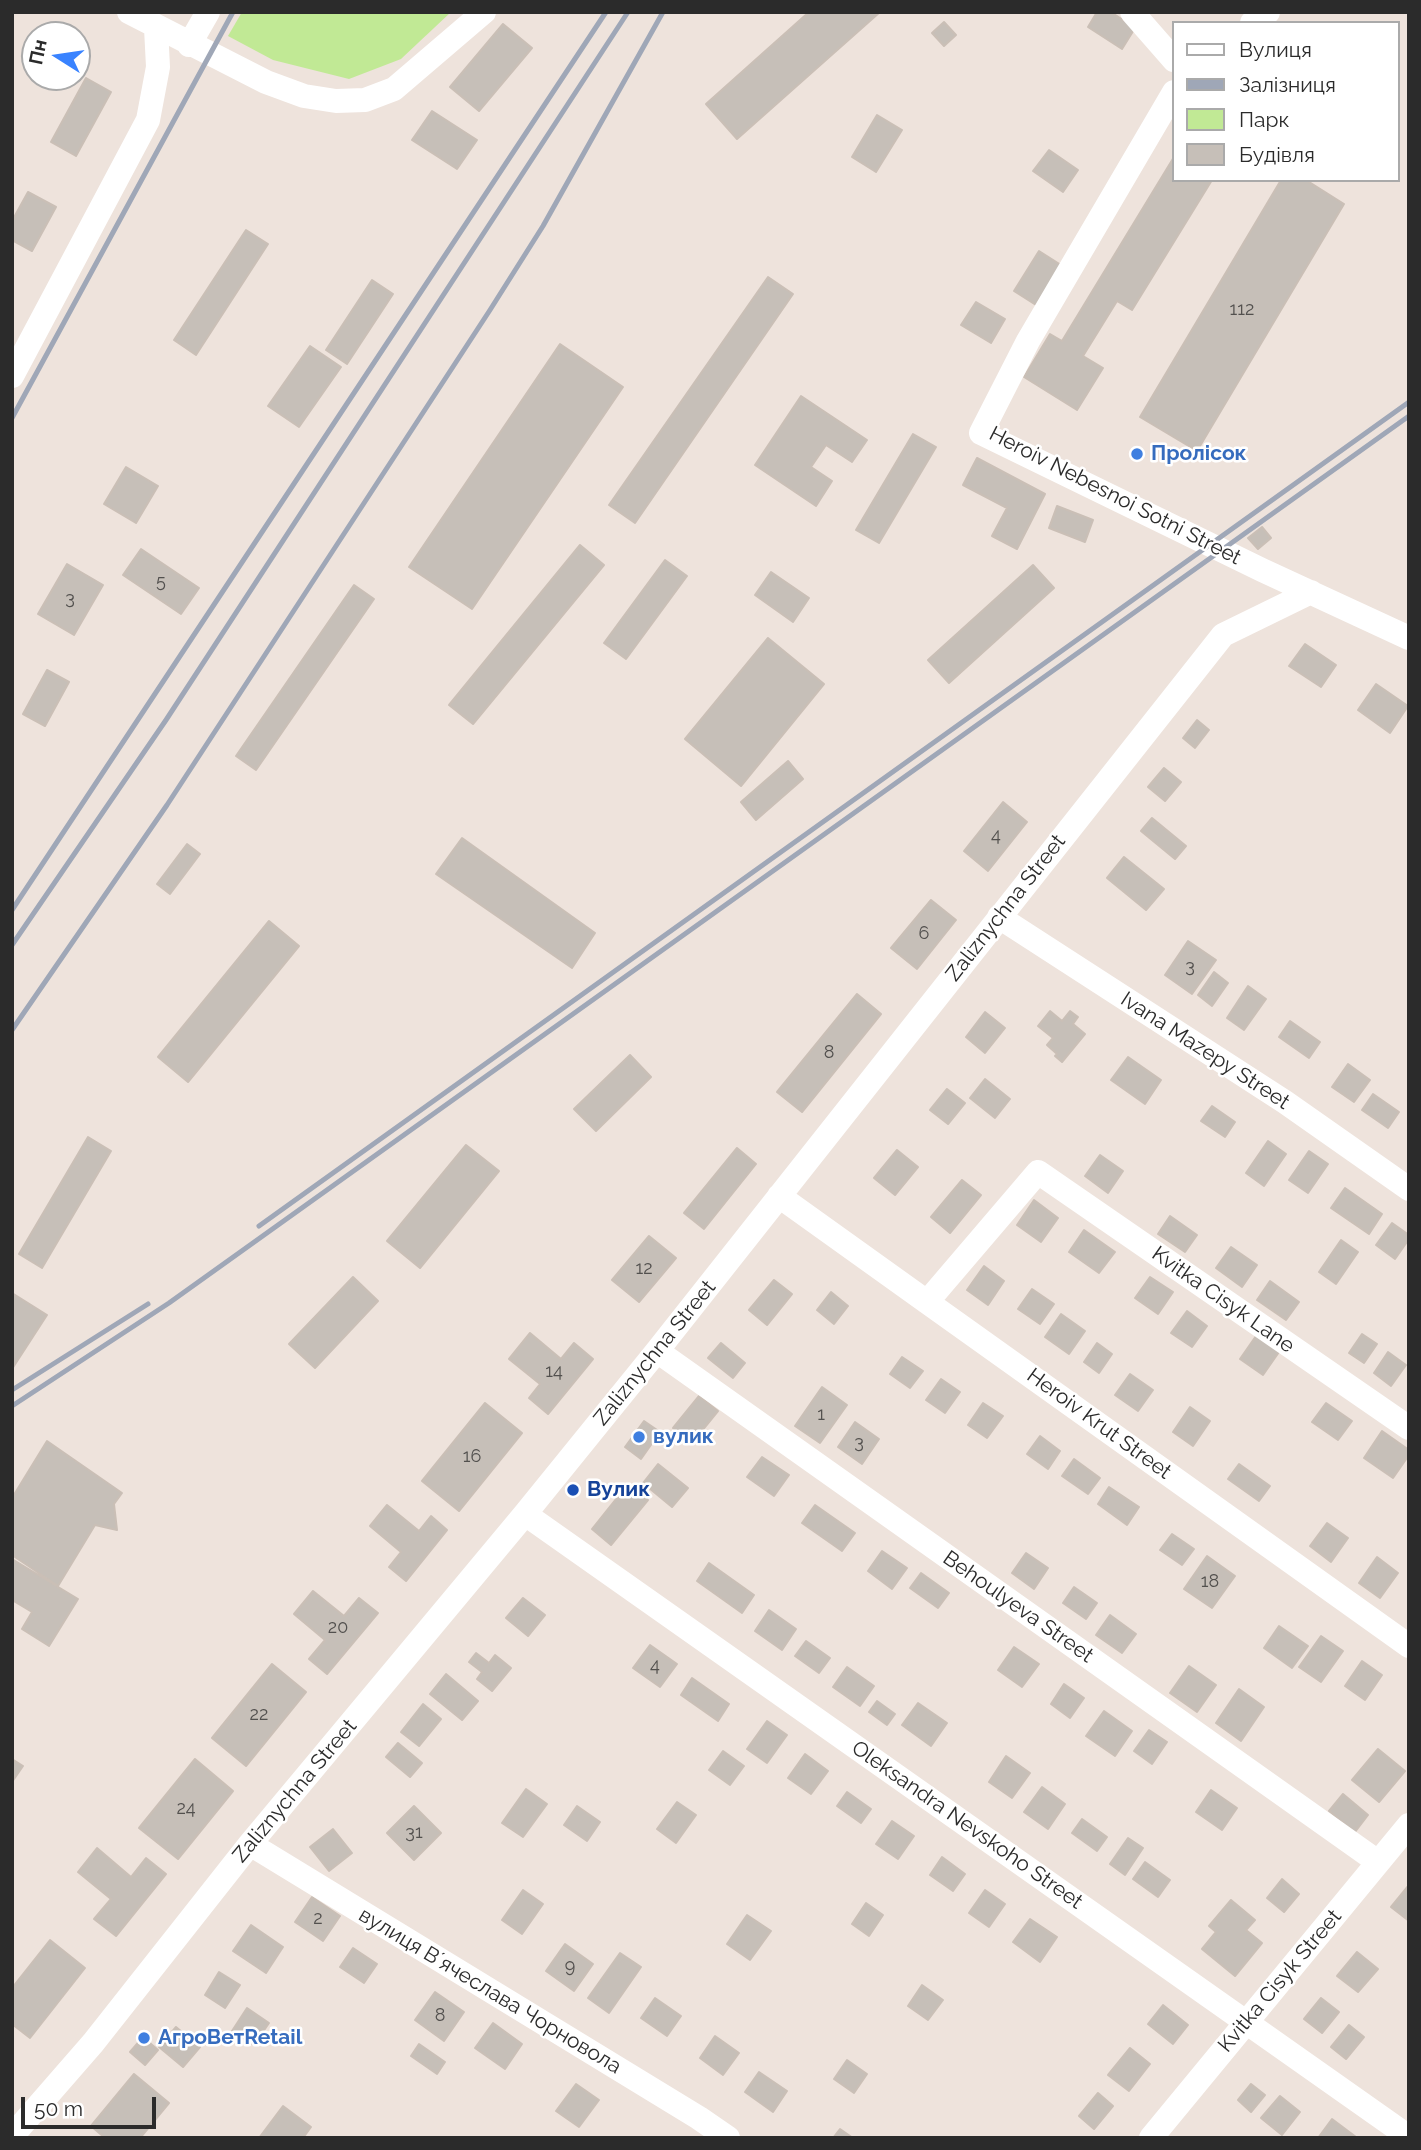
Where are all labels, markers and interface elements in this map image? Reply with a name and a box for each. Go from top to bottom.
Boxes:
north arrow [21,21,91,91]
legend [1172,21,1400,182]
text: Пн [24,37,51,67]
text: Вулиця [1239,37,1312,62]
text: Залізниця [1239,72,1336,97]
text: Парк [1239,107,1289,132]
text: Будівля [1239,142,1315,167]
house number: 112 [1230,299,1254,321]
street label: Heroiv Nebesnoi Sotni Street [985,421,1245,571]
place label: Пролісок [1151,441,1247,467]
marker: Пролісок [1129,446,1145,462]
house number: 5 [156,571,166,593]
house number: 3 [65,588,75,610]
house number: 4 [991,825,1001,847]
street label: Zaliznychna Street [941,830,1071,986]
house number: 6 [919,923,929,945]
house number: 3 [1185,956,1195,978]
street label: Ivana Mazepy Street [1116,987,1294,1115]
house number: 8 [824,1042,834,1064]
street label: Kvitka Cisyk Lane [1147,1241,1299,1359]
house number: 12 [635,1258,653,1280]
street label: Zaliznychna Street [589,1275,721,1431]
house number: 14 [545,1361,563,1383]
street label: Heroiv Krut Street [1022,1363,1176,1485]
house number: 1 [817,1404,825,1426]
place label: вулик [653,1424,714,1450]
marker: вулик [631,1429,647,1445]
house number: 3 [854,1432,864,1454]
house number: 16 [463,1446,481,1468]
place label: Вулик [587,1477,650,1503]
marker: Вулик [565,1482,581,1498]
street label: Behoulyeva Street [938,1546,1098,1668]
house number: 18 [1201,1571,1219,1593]
house number: 20 [328,1617,348,1639]
house number: 4 [650,1655,660,1677]
house number: 22 [250,1704,268,1726]
street label: Zaliznychna Street [228,1714,362,1868]
street label: Oleksandra Nevskoho Street [847,1735,1087,1915]
house number: 24 [176,1798,196,1820]
house number: 31 [405,1822,423,1844]
street label: вулиця Вʼячеслава Чорновола [354,1902,626,2080]
street label: Kvitka Cisyk Street [1213,1905,1347,2057]
house number: 2 [313,1908,323,1930]
house number: 9 [565,1956,575,1978]
house number: 8 [435,2005,445,2027]
place label: АгроВетRetail [158,2025,302,2051]
marker: АгроВетRetail [136,2030,152,2046]
scale bar [24,2084,159,2128]
text: 50 m [34,2096,83,2121]

